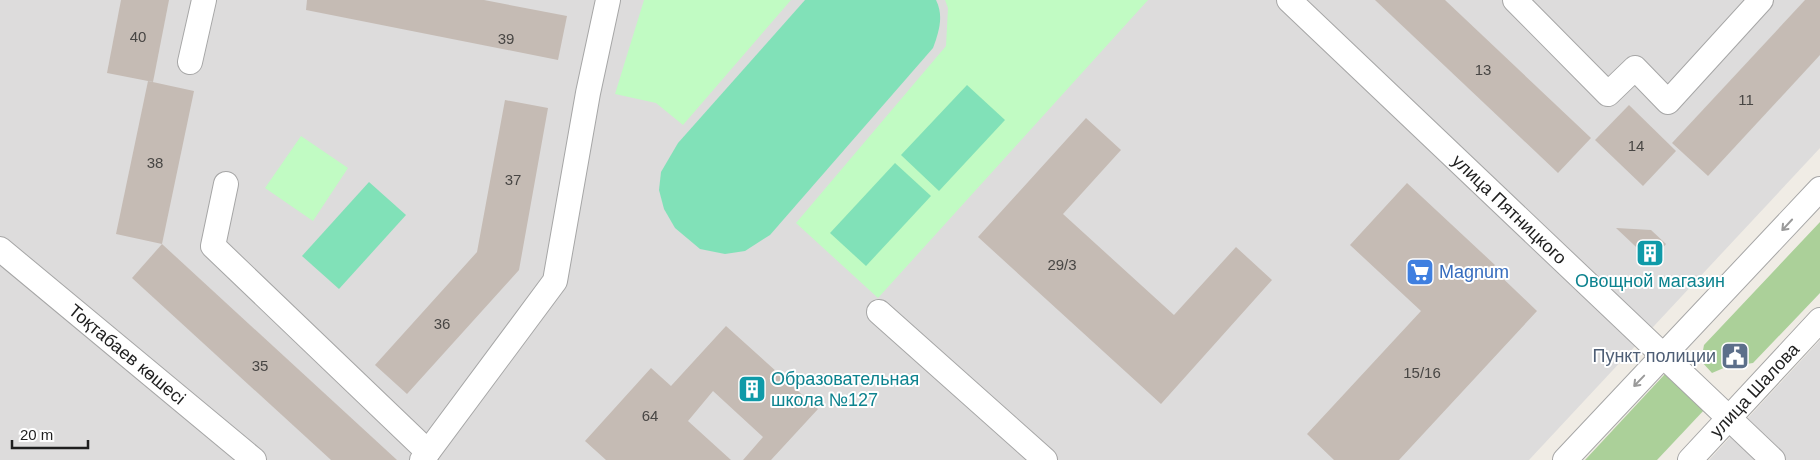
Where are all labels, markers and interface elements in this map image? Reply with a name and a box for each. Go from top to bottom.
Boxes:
house number: 40 [130,28,146,45]
house number: 39 [498,30,514,47]
house number: 13 [1475,61,1491,78]
house number: 11 [1738,91,1754,108]
house number: 14 [1628,137,1644,154]
street label: улица Пятницкого [1448,150,1571,268]
house number: 38 [147,154,163,171]
house number: 37 [505,171,521,188]
one-way arrow [1781,218,1793,231]
building icon: Овощной магазин [1635,238,1665,268]
house number: 29/3 [1047,256,1077,273]
supermarket icon: Magnum [1405,257,1435,287]
place label: Magnum [1439,262,1509,282]
place label: Овощной магазин [1575,271,1725,291]
street label: Тоқтабаев көшесі [65,300,189,409]
house number: 36 [434,315,450,332]
street label: улица Шалова [1706,338,1804,442]
public building icon: Пункт полиции [1720,341,1750,371]
place label: Пункт полиции [1592,346,1716,366]
house number: 35 [252,357,268,374]
house number: 15/16 [1403,364,1441,381]
place label: Образовательная школа №127 [771,369,919,410]
building icon: Образовательная школа №127 [737,374,767,404]
one-way arrow [1633,375,1645,388]
house number: 64 [642,407,658,424]
scale bar [12,418,89,450]
text: 20 m [20,426,53,443]

